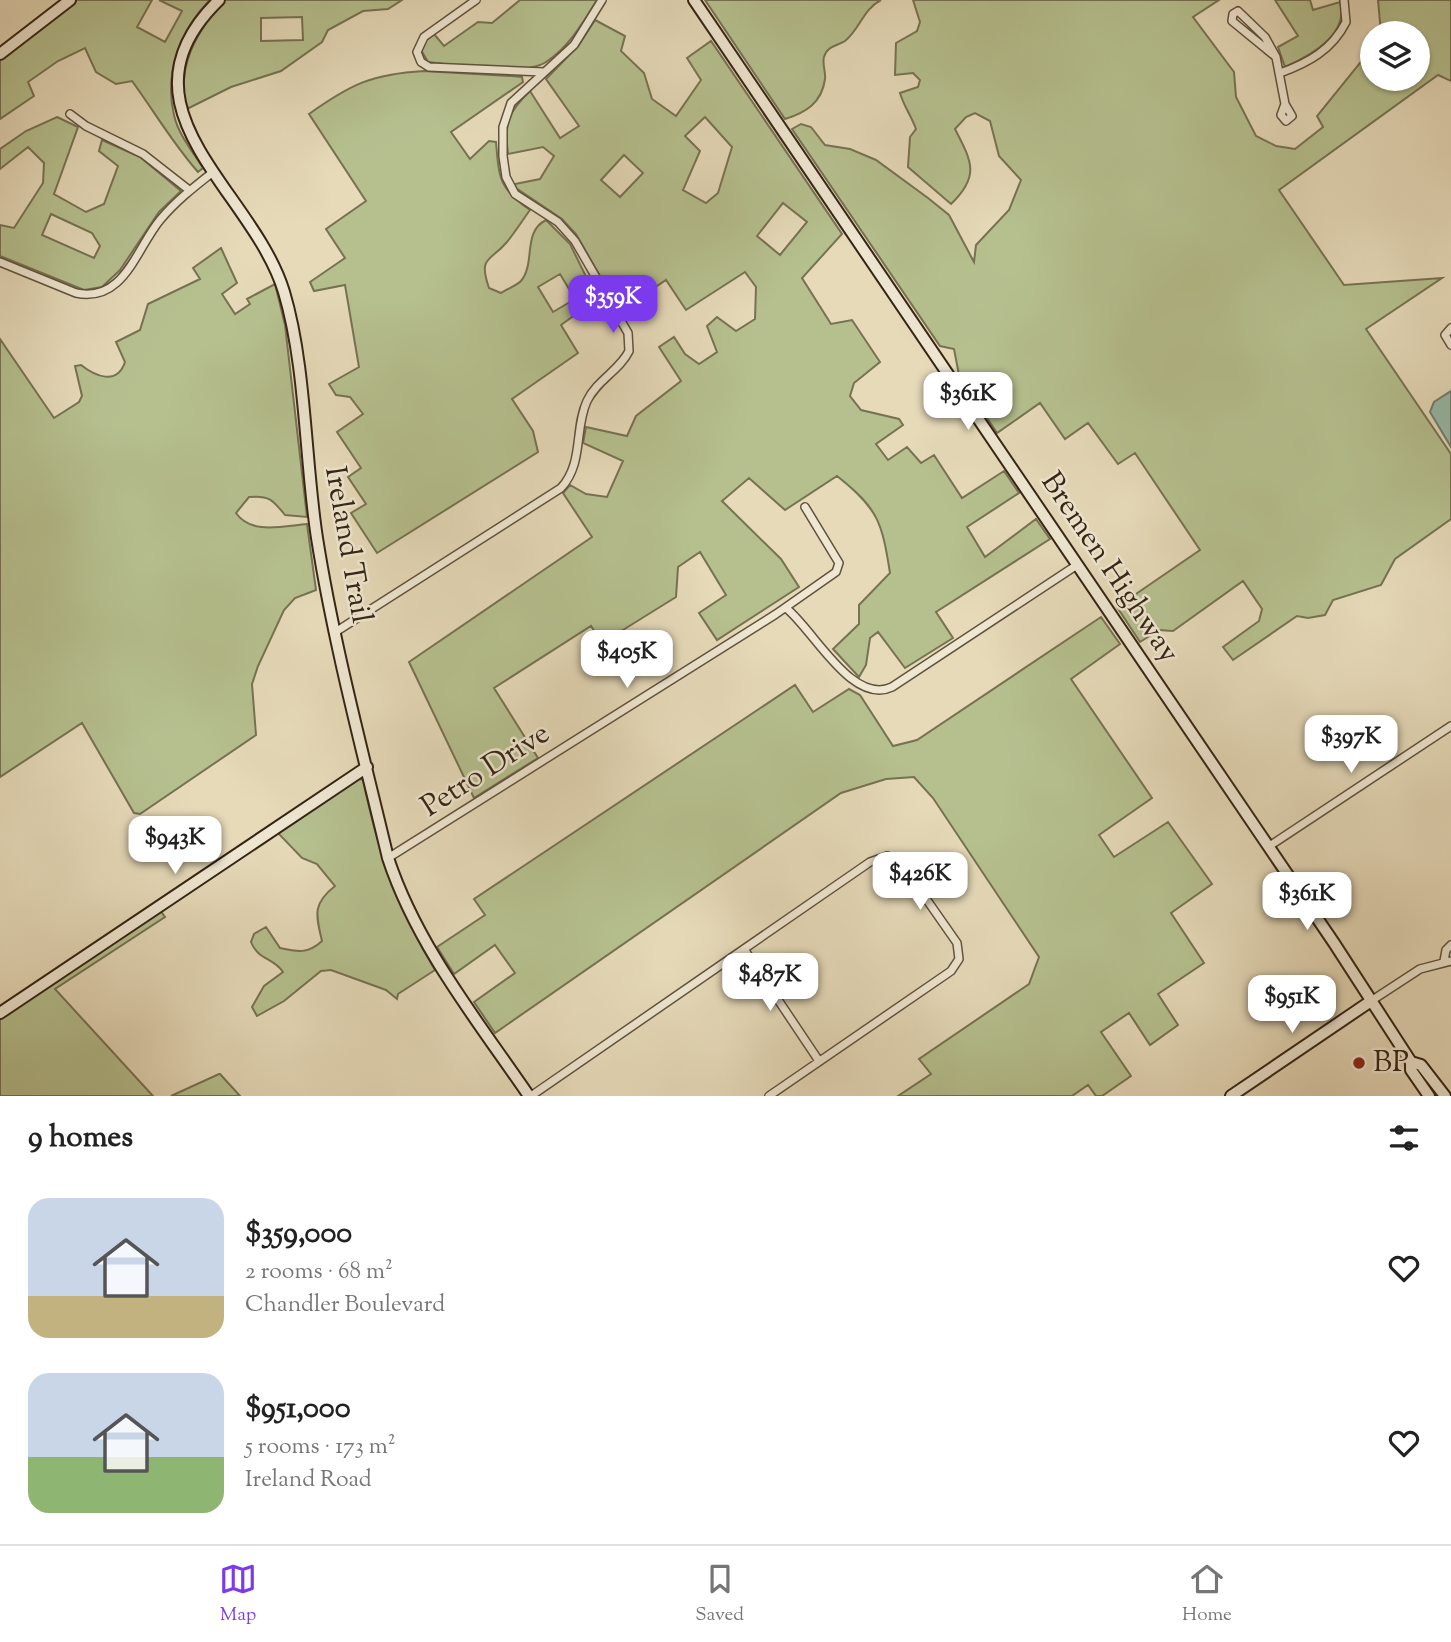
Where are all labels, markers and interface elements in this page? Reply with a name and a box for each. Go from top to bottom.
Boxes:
map controls [1360,21,1430,91]
button: layers [1360,21,1430,91]
pin: $359K [564,276,662,335]
text: $359K [584,281,642,314]
pin: $361K [919,372,1017,432]
text: $361K [939,378,997,411]
street label: Ireland Trail [312,463,382,627]
street label: Bremen Highway [1029,464,1189,672]
pin: $405K [578,630,676,690]
text: $405K [597,636,657,669]
street label: Petro Drive [413,713,559,829]
pin: $397K [1302,716,1400,775]
text: $397K [1321,721,1381,754]
pin: $943K [126,816,224,876]
text: $943K [145,822,205,855]
pin: $426K [871,852,969,912]
text: $426K [889,858,951,891]
pin: $361K [1258,872,1356,932]
text: $361K [1278,878,1336,911]
pin: $487K [721,954,819,1013]
text: $487K [738,959,802,992]
pin: $951K [1243,976,1341,1035]
text: $951K [1264,981,1320,1014]
place label: BP [1373,1042,1409,1085]
marker: BP [1351,1055,1367,1071]
text: 9 homes [28,1117,133,1160]
icon: filters [1385,1119,1423,1157]
text: $359,000 [245,1213,352,1256]
icon: home [84,1226,168,1310]
icon: heart [1385,1249,1423,1287]
text: 2 rooms · 68 m² [245,1256,393,1289]
text: Chandler Boulevard [245,1289,445,1322]
text: $951,000 [245,1388,351,1431]
icon: home [84,1401,168,1485]
icon: heart [1385,1424,1423,1462]
text: 5 rooms · 173 m² [245,1431,396,1464]
text: Ireland Road [245,1464,372,1497]
tab: Map [219,1560,257,1629]
tab: Saved [695,1560,744,1629]
tab: Home [1182,1560,1232,1629]

